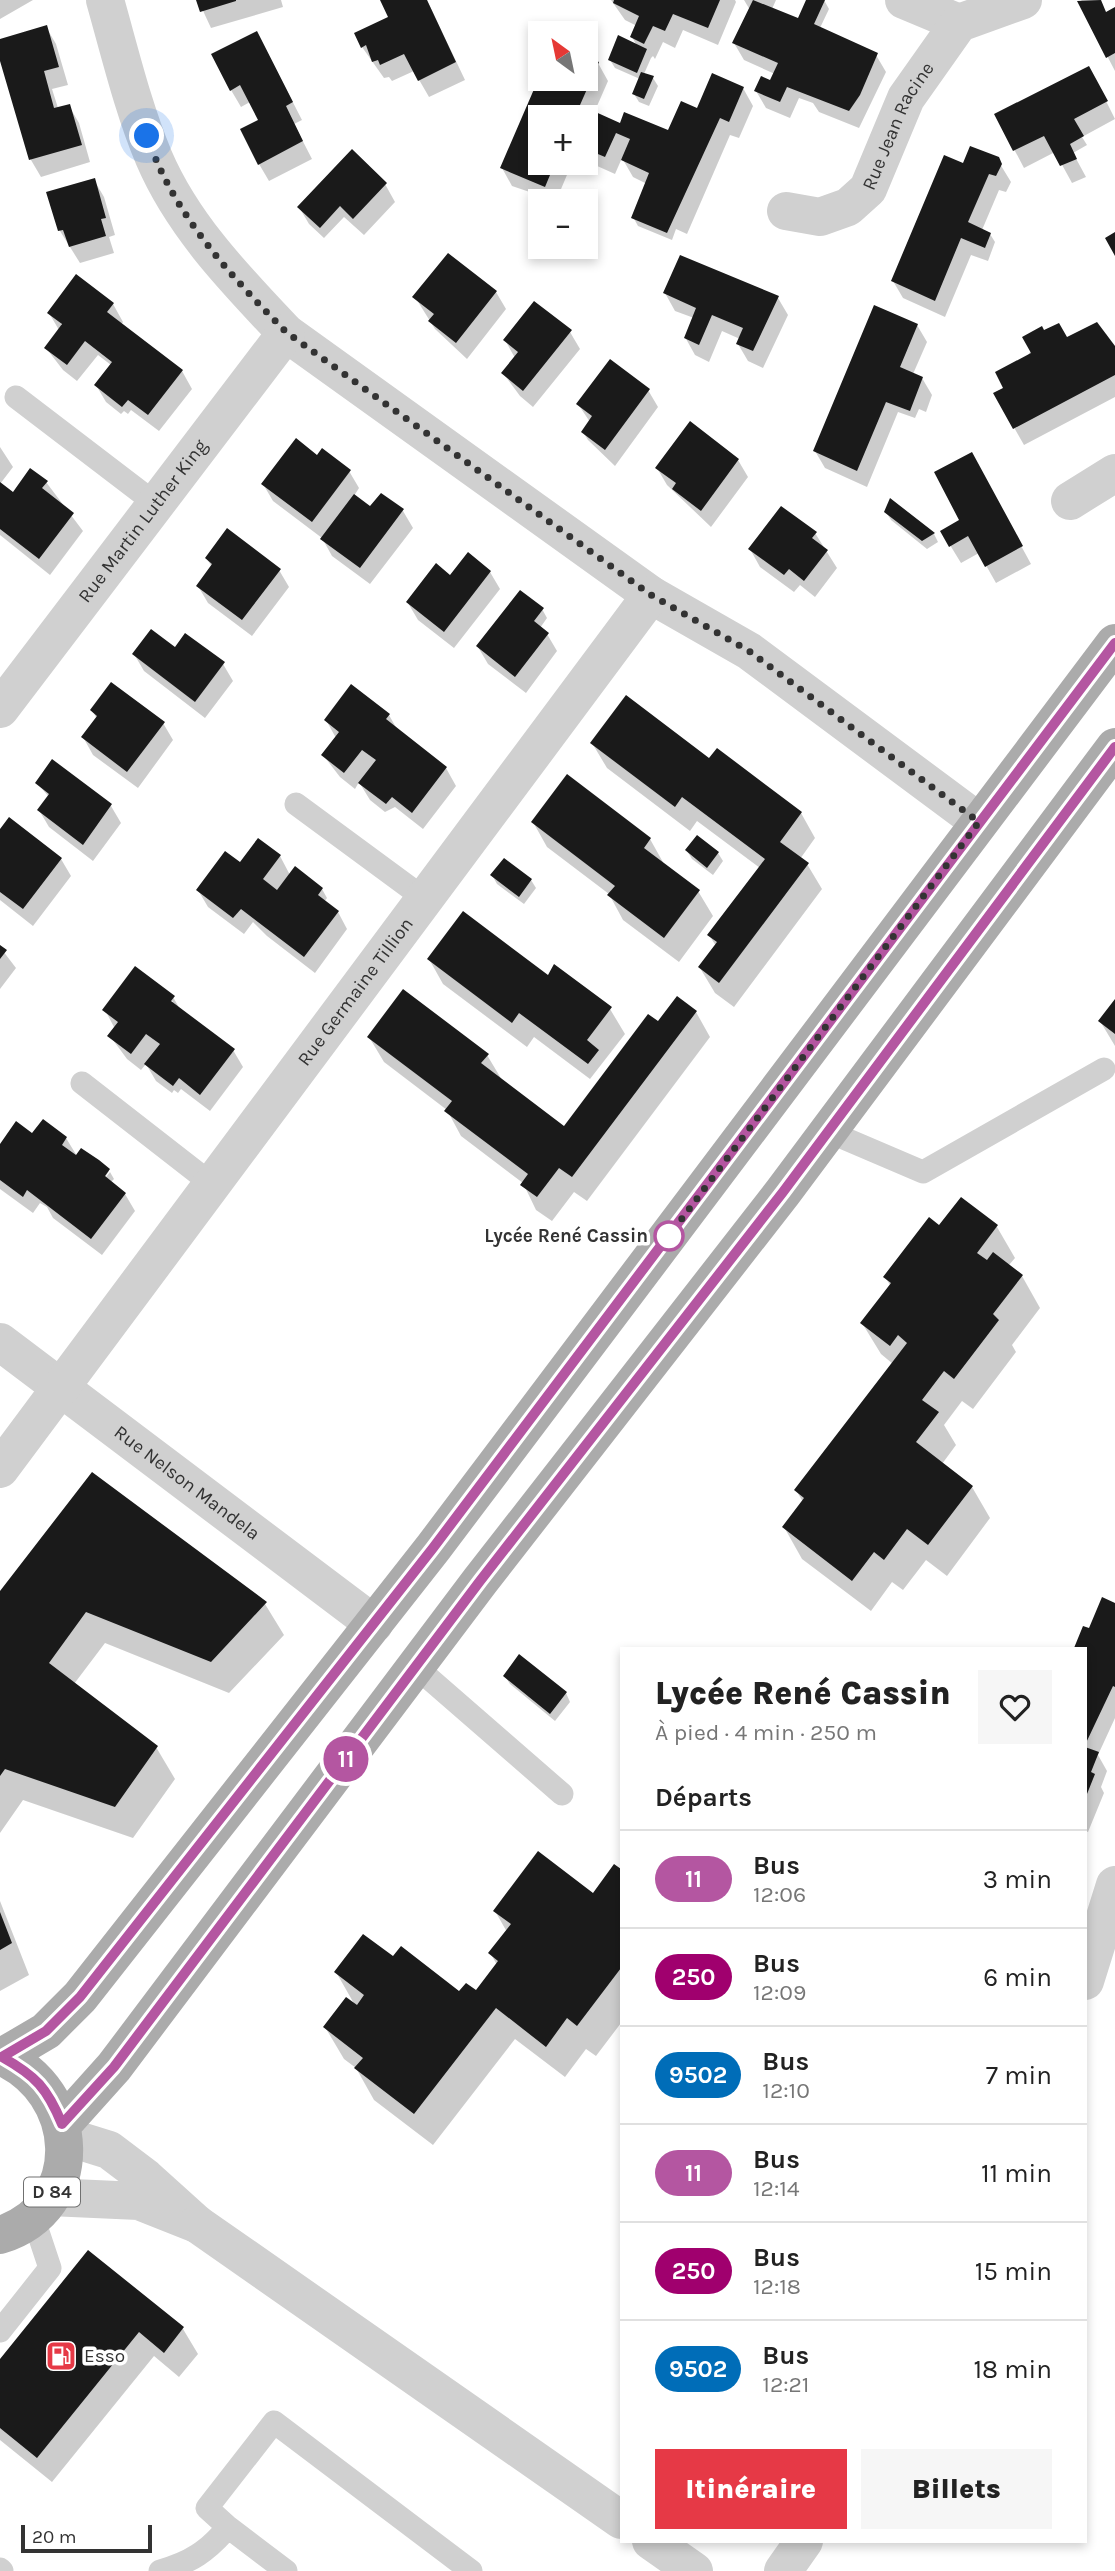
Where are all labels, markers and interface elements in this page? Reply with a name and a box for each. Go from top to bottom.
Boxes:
north arrow [528,21,598,91]
map controls [528,21,598,259]
street label: Rue Jean Racine [858,58,939,193]
button: + [528,105,598,175]
your location [129,118,164,153]
button: − [528,189,598,259]
street label: Rue Martin Luther King [74,435,212,607]
street label: Rue Germaine Tillion [293,913,418,1070]
marker: Lycée René Cassin [654,1221,684,1251]
place label: Lycée René Cassin [484,1225,648,1247]
street label: Rue Nelson Mandela [110,1421,264,1545]
button: heart [978,1670,1052,1744]
text: Lycée René Cassin [655,1674,951,1712]
text: À pied · 4 min · 250 m [655,1719,877,1746]
line badge: 11 [314,1736,378,1782]
text: 11 [337,1745,355,1773]
text: Départs [655,1782,752,1813]
text: Bus [753,1850,800,1881]
text: 3 min [983,1864,1052,1895]
text: 11 [685,1865,702,1893]
text: 12:06 [753,1881,806,1908]
text: Bus [753,1948,800,1979]
text: 6 min [983,1962,1052,1993]
text: 250 [672,1963,715,1991]
text: 12:09 [753,1979,806,2006]
text: Bus [762,2046,809,2077]
text: 7 min [986,2060,1052,2091]
text: 9502 [669,2061,727,2089]
text: 12:10 [762,2077,810,2104]
text: Bus [753,2144,800,2175]
text: 11 min [981,2158,1052,2189]
text: 11 [685,2159,702,2187]
text: 12:14 [753,2175,800,2202]
road number: D 84 [24,2178,80,2206]
text: Bus [753,2242,800,2273]
text: 15 min [975,2256,1052,2287]
text: 250 [672,2257,715,2285]
text: 12:18 [753,2273,801,2300]
fuel station icon: Esso [44,2339,78,2373]
text: Bus [762,2340,809,2371]
place label: Esso [84,2345,125,2367]
text: 18 min [973,2354,1052,2385]
text: 9502 [669,2355,727,2383]
text: 12:21 [762,2371,809,2398]
button: Itinéraire [655,2449,847,2529]
button: Billets [861,2449,1052,2529]
scale bar [21,2522,152,2554]
text: 20 m [32,2526,77,2548]

